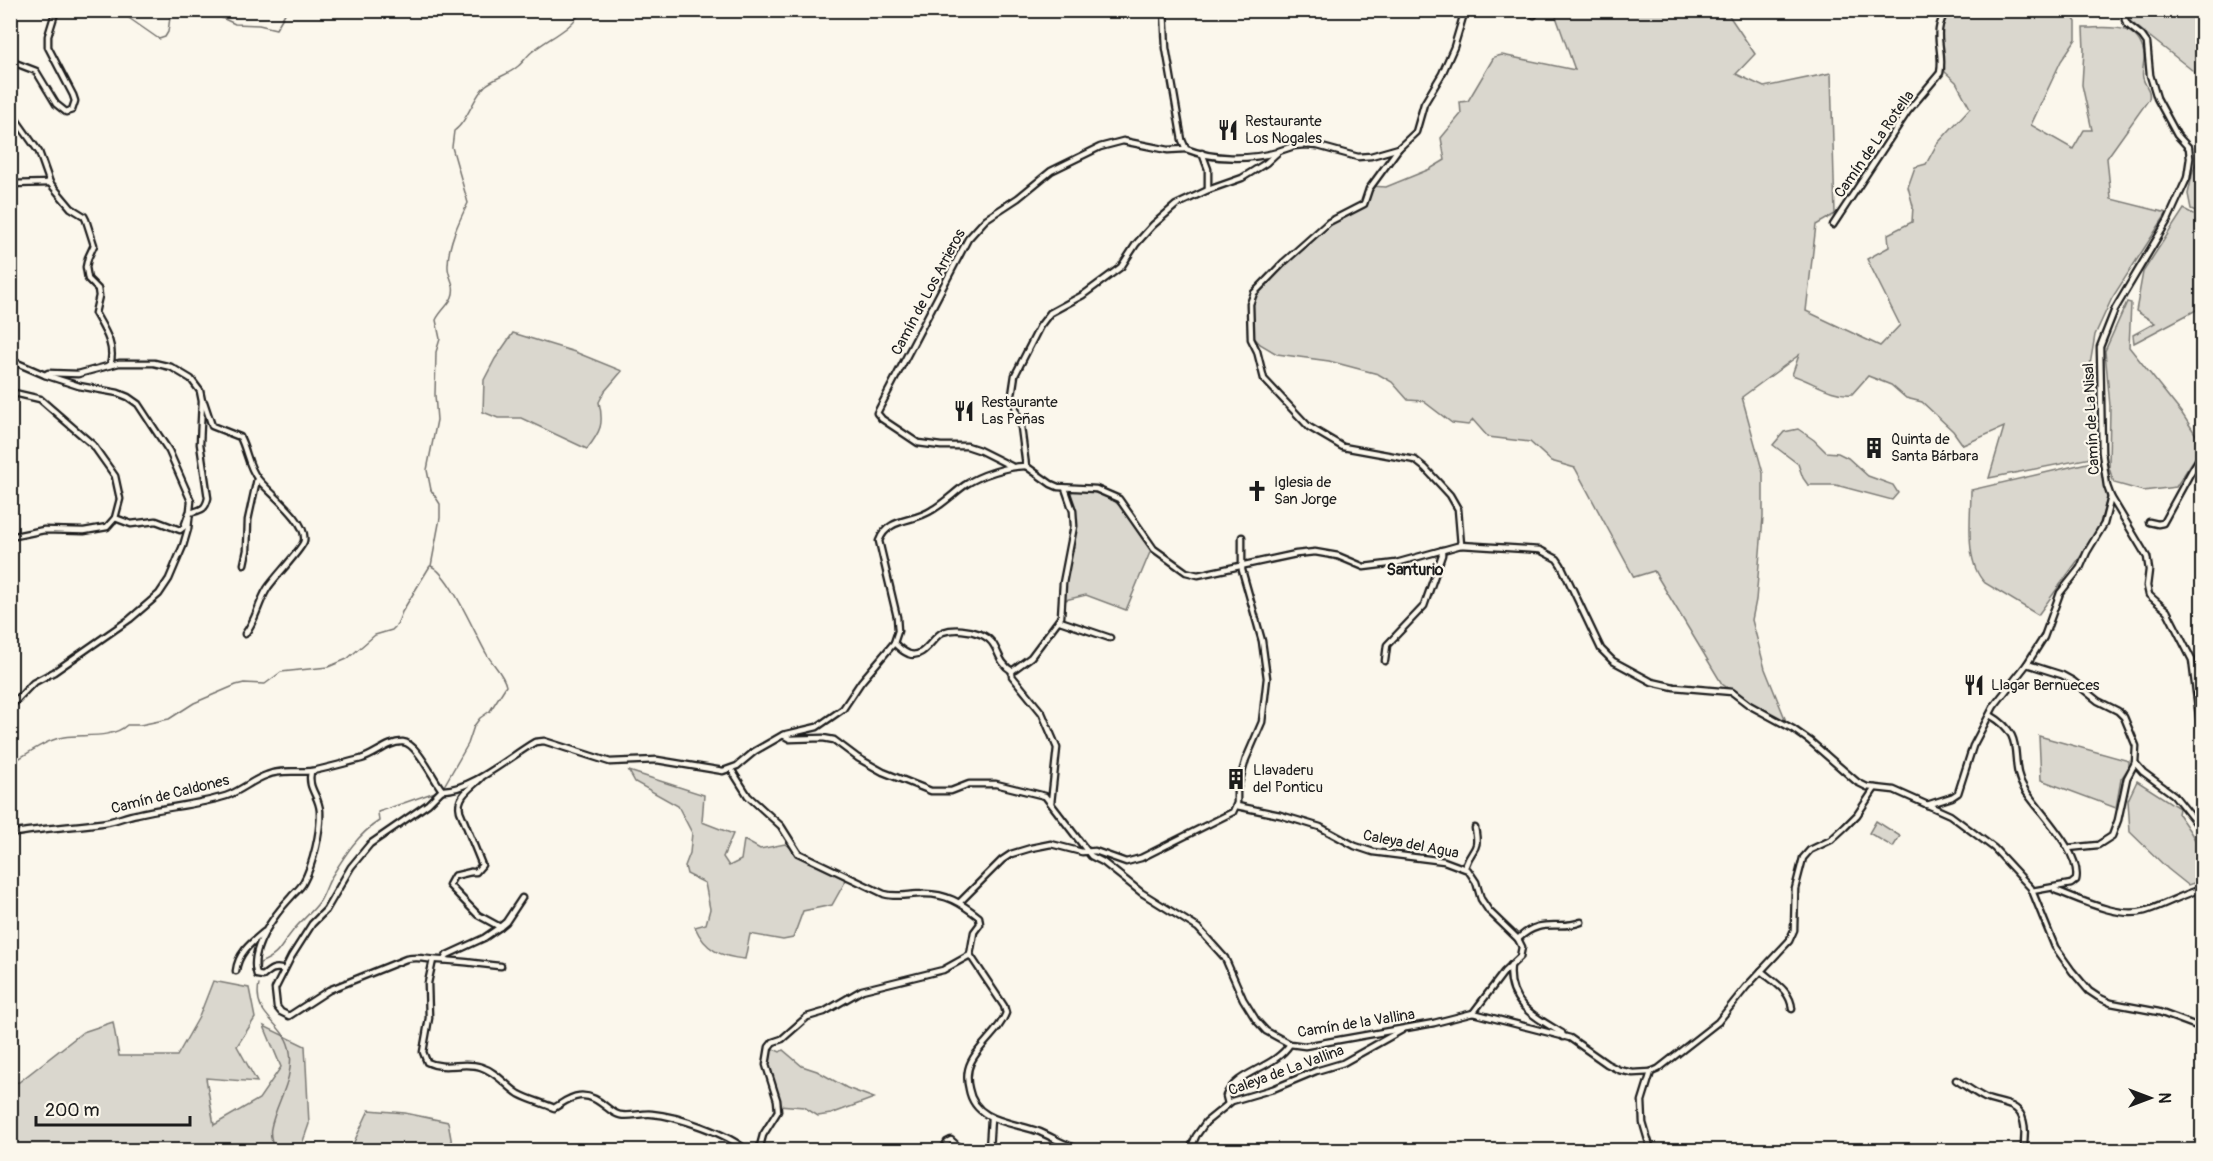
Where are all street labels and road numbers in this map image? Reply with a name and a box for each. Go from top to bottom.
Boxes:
street label: Camín de La Rotella [1830,87,1919,202]
street label: Camín de Los Arrieros [887,226,970,359]
street label: Camín de La Nisal [2079,362,2104,476]
street label: Camín de Caldones [109,771,231,818]
street label: Caleya del Agua [1361,826,1461,863]
street label: Camín de la Vallina [1296,1005,1416,1042]
street label: Caleya de La Vallina [1226,1041,1347,1100]

